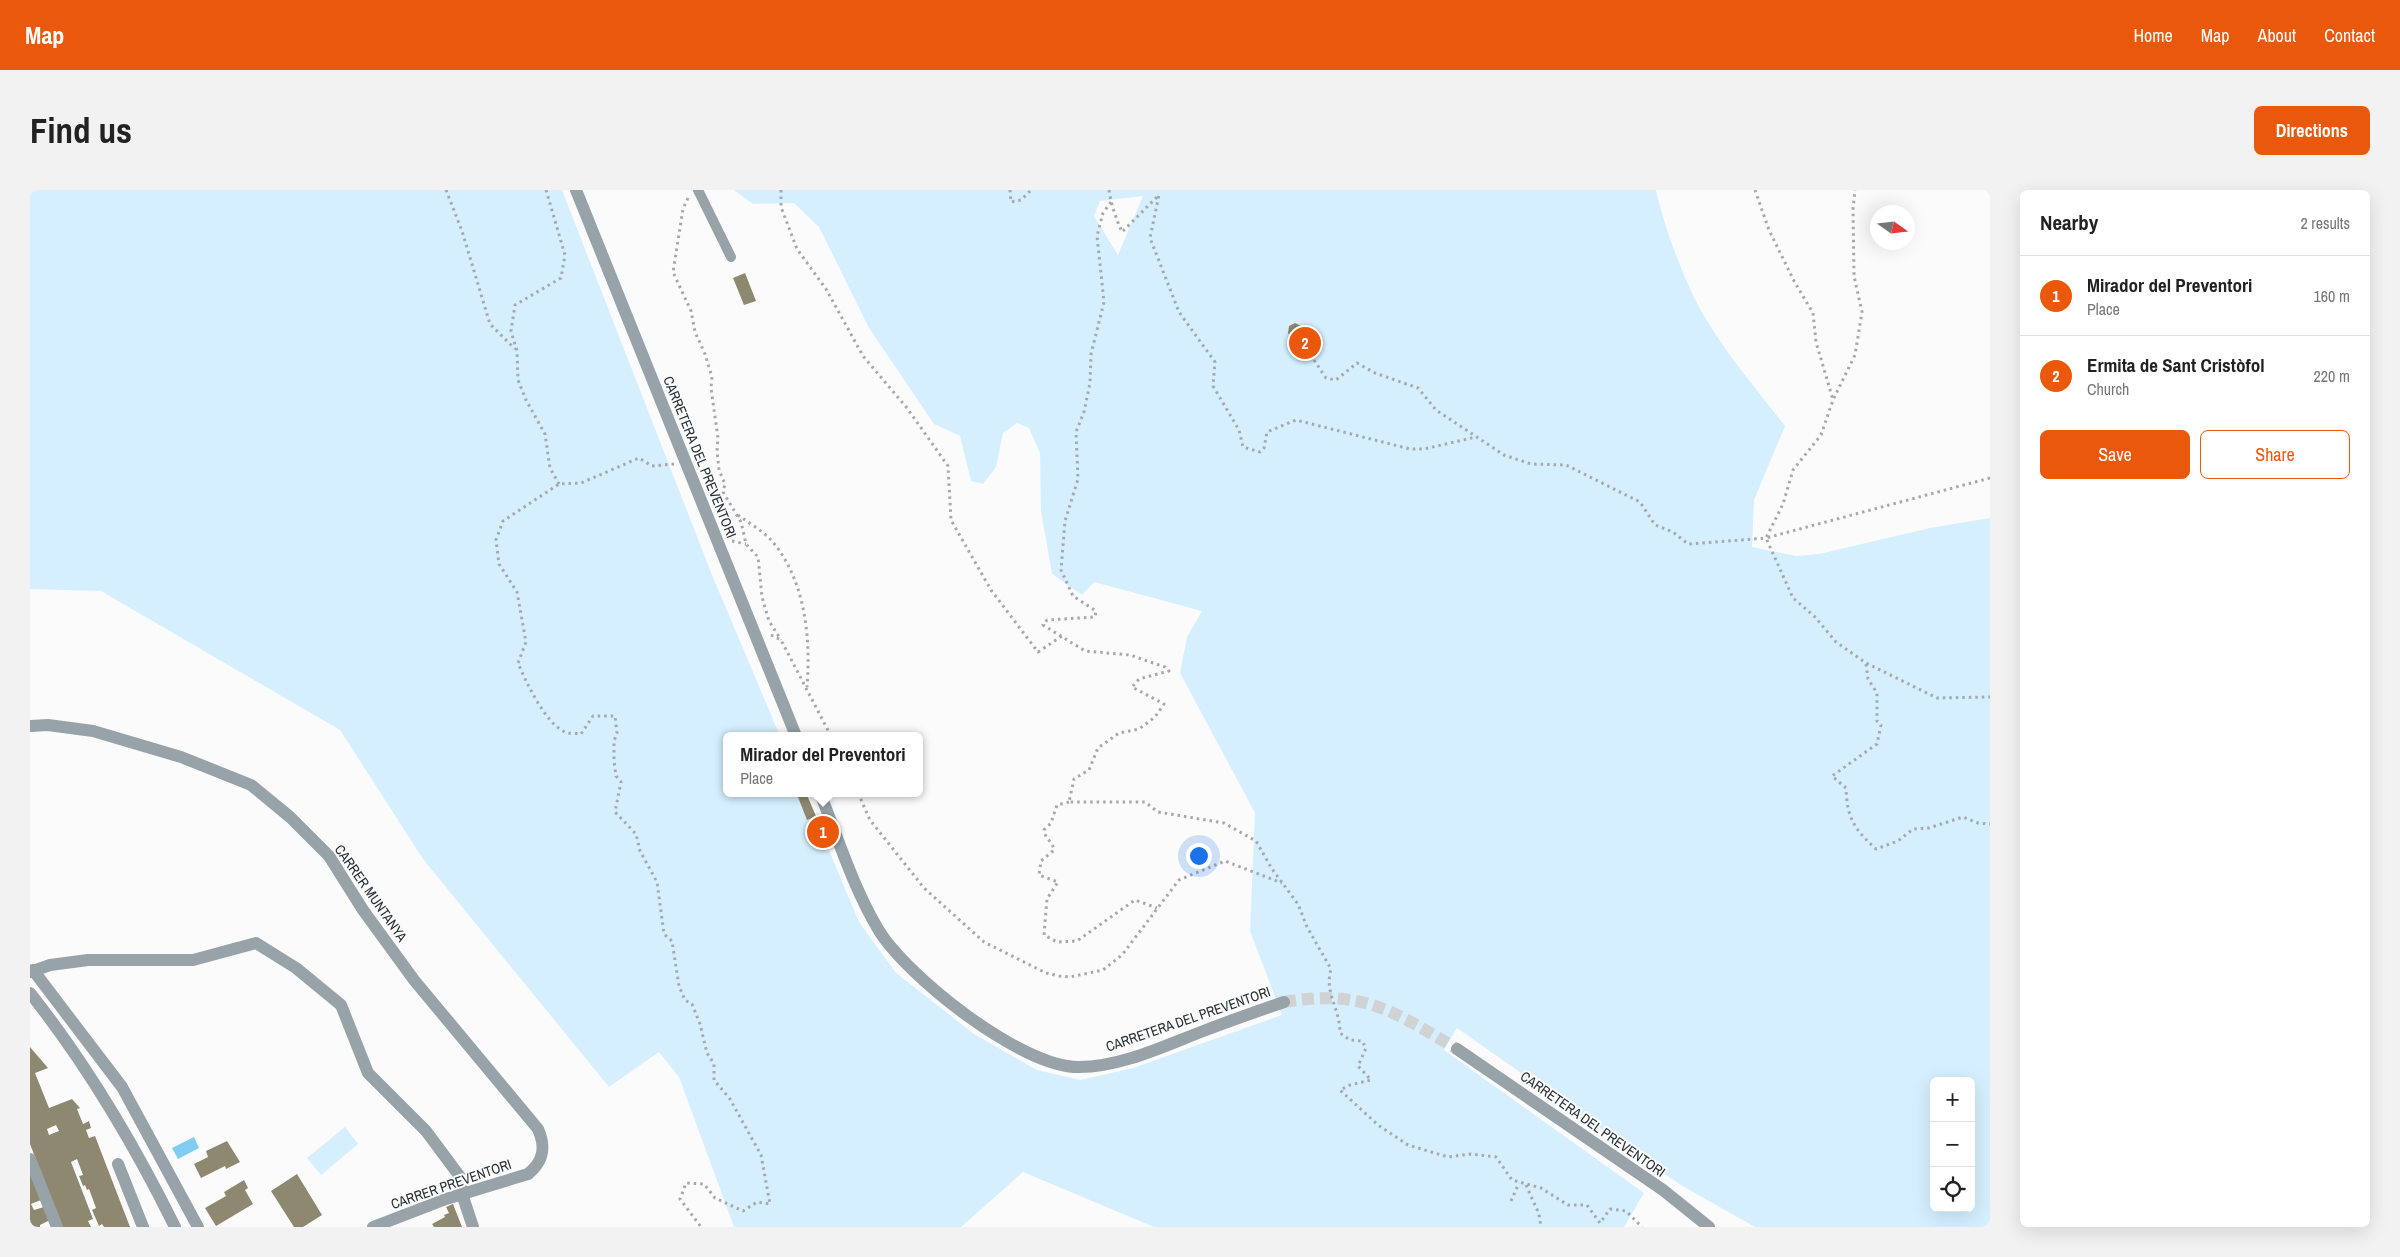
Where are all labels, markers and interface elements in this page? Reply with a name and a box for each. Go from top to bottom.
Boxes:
text: Map [25,19,64,51]
text: Home [2133,23,2173,48]
text: Map [2201,23,2230,48]
text: About [2258,23,2296,48]
text: Contact [2324,23,2375,48]
button: Directions [2254,106,2370,155]
text: Find us [30,107,132,154]
north arrow [1870,205,1915,250]
text: Nearby [2040,208,2098,237]
text: 2 results [2300,212,2350,234]
text: Mirador del Preventori [2087,272,2252,298]
text: 1 [2052,285,2060,307]
text: 160 m [2314,285,2350,307]
text: Place [2087,298,2120,320]
pin: 2 [1289,324,1321,362]
text: Ermita de Sant Cristòfol [2087,352,2264,378]
text: 2 [2052,365,2060,387]
text: 220 m [2314,365,2350,387]
street label: CARRETERA DEL PREVENTORI [659,373,741,541]
text: Church [2087,378,2129,400]
button: Save [2040,430,2190,479]
button: Share [2200,430,2350,479]
popup [723,732,923,797]
text: Mirador del Preventori [740,741,906,767]
text: Place [740,767,773,789]
pin: 1 [807,813,839,851]
street label: CARRER MUNTANYA [331,841,411,945]
your location [1186,843,1212,869]
street label: CARRETERA DEL PREVENTORI [1103,982,1273,1056]
street label: CARRETERA DEL PREVENTORI [1517,1067,1669,1181]
map controls [1930,1077,1975,1212]
button: + [1930,1077,1975,1122]
button: − [1930,1122,1975,1167]
street label: CARRER PREVENTORI [388,1155,514,1213]
button: locate [1930,1167,1975,1212]

